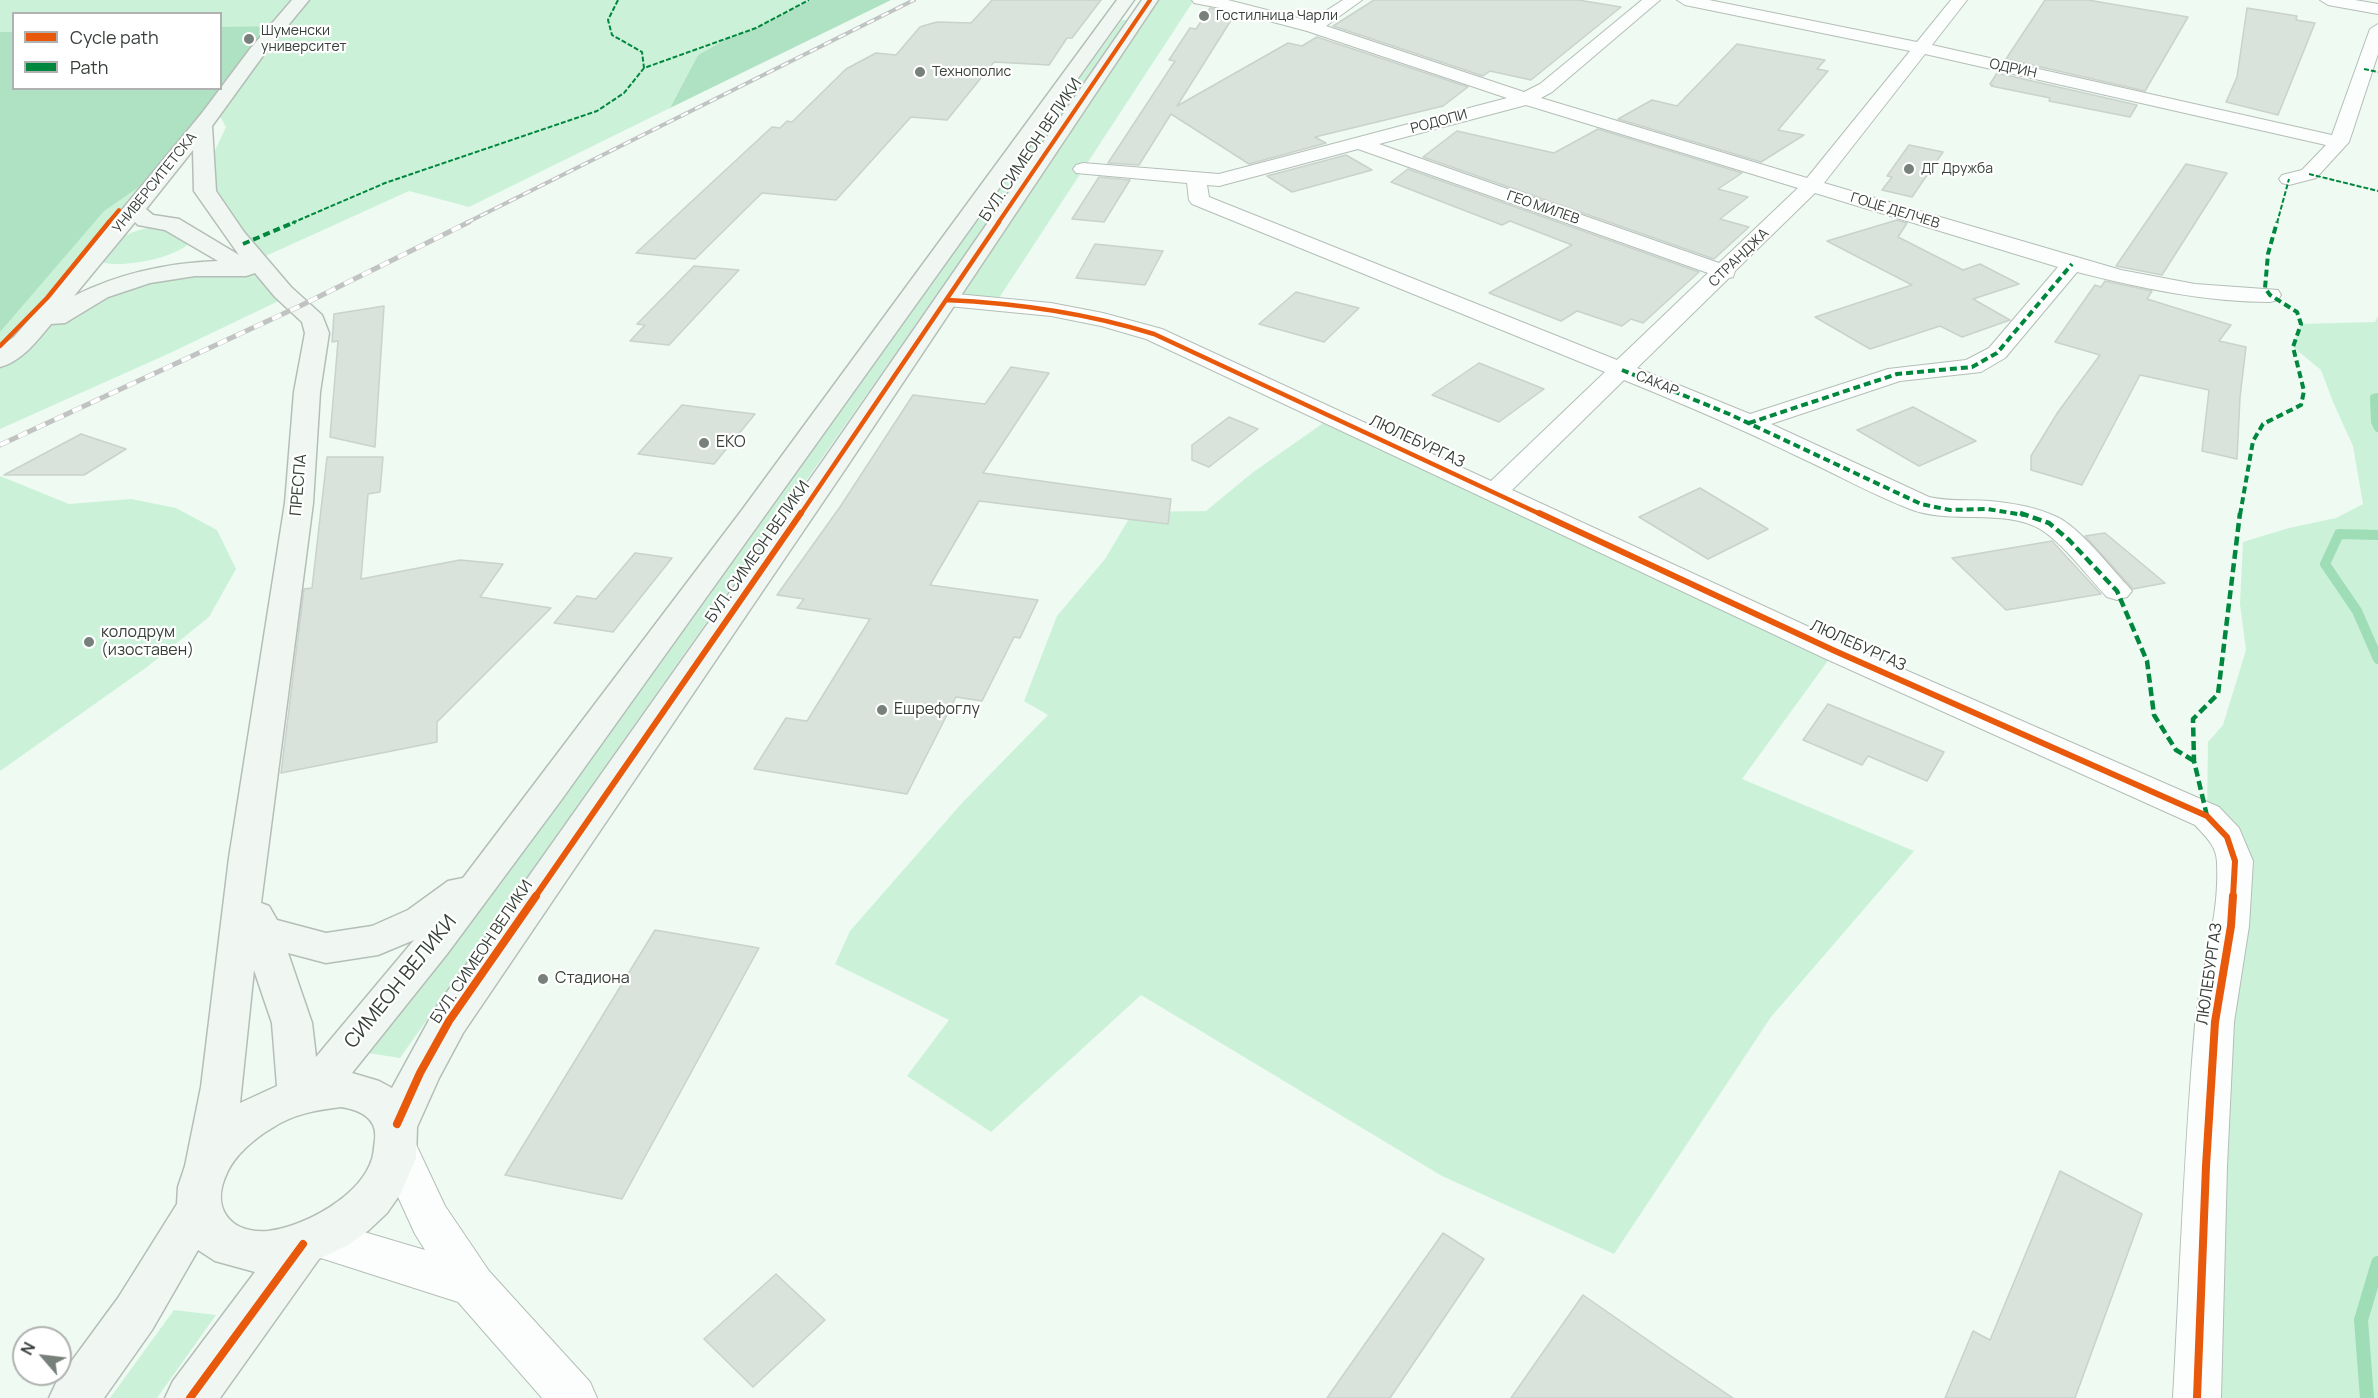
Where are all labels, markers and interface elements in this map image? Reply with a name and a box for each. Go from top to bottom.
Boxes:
place label: Гостилница Чарли [1216,8,1338,24]
marker: Гостилница Чарли [1197,9,1211,23]
legend [12,12,222,90]
place label: Шуменски университет [261,23,347,56]
text: Cycle path [70,25,159,49]
marker: Шуменски университет [242,32,256,46]
text: Path [70,55,108,79]
street label: ОДРИН [1988,56,2038,82]
place label: Технополис [932,64,1011,80]
marker: Технополис [913,65,927,79]
street label: БУЛ. СИМЕОН ВЕЛИКИ [976,75,1086,225]
street label: РОДОПИ [1409,106,1469,138]
street label: УНИВЕРСИТЕТСКА [109,129,201,237]
place label: ДГ Дружба [1921,161,1993,177]
marker: ДГ Дружба [1902,162,1916,176]
street label: ГЕО МИЛЕВ [1505,188,1581,228]
street label: ГОЦЕ ДЕЛЧЕВ [1849,190,1941,232]
street label: СТРАНДЖА [1706,225,1772,291]
street label: САКАР [1633,368,1681,400]
street label: ЛЮЛЕБУРГАЗ [1366,412,1468,472]
place label: EKO [716,433,746,453]
marker: EKO [697,436,711,450]
street label: ПРЕСПА [287,453,311,517]
street label: БУЛ. СИМЕОН ВЕЛИКИ [702,477,814,627]
street label: ЛЮЛЕБУРГАЗ [1807,616,1909,676]
place label: колодрум (изоставен) [101,623,194,661]
marker: колодрум (изоставен) [82,635,96,649]
place label: Ешрефоглу [894,700,980,720]
marker: Ешрефоглу [875,703,889,717]
street label: БУЛ. СИМЕОН ВЕЛИКИ [427,877,537,1027]
street label: СИМЕОН ВЕЛИКИ [340,910,462,1054]
street label: ЛЮЛЕБУРГАЗ [2193,922,2227,1026]
place label: Стадиона [555,969,630,989]
marker: Стадиона [536,972,550,986]
north arrow [12,1326,72,1386]
text: N [15,1338,40,1359]

